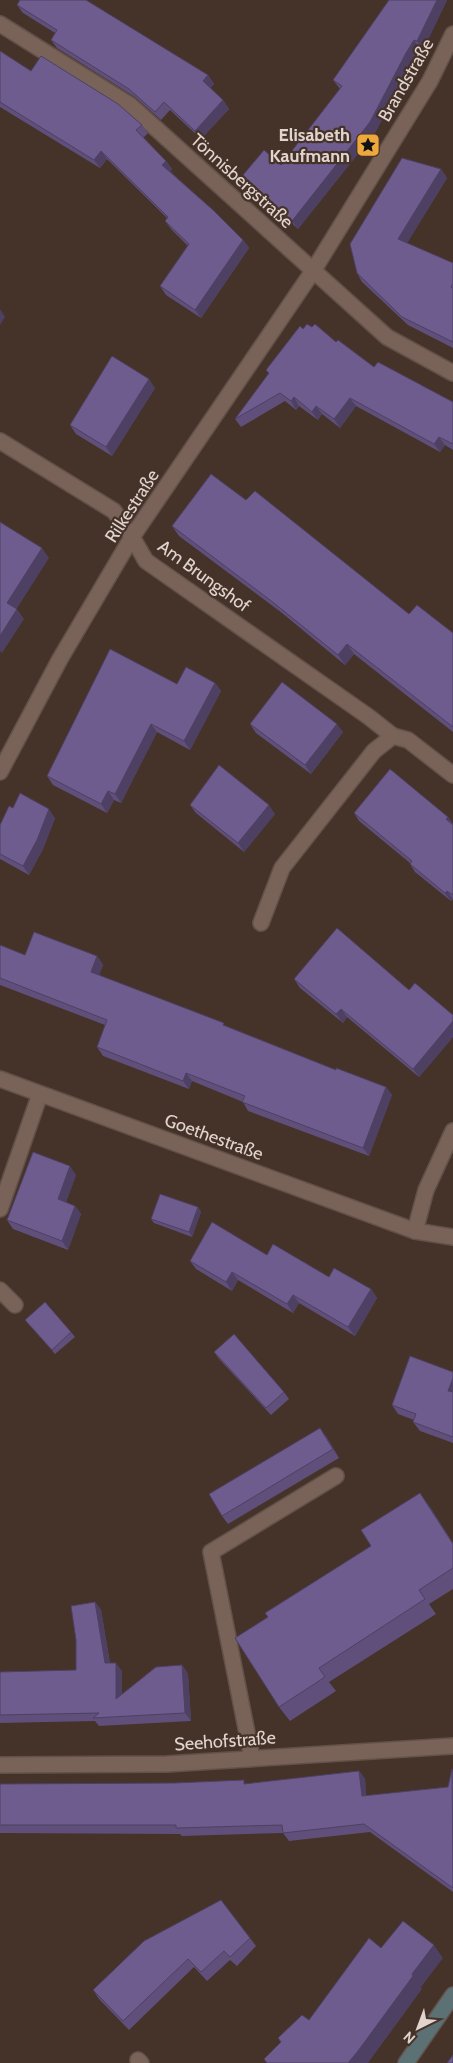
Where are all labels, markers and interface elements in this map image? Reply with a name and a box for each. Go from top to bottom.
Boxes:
street label: Brandstraße [373,35,439,125]
place label: Elisabeth Kaufmann [269,124,350,167]
street label: Tönnisbergstraße [186,129,298,233]
place icon: Elisabeth Kaufmann [355,132,381,158]
street label: Rilkestraße [100,465,164,547]
street label: Am Brungshof [154,535,254,617]
street label: Goethestraße [162,1109,266,1165]
street label: Seehofstraße [174,1726,276,1756]
north arrow [393,2003,443,2053]
text: N [400,2028,419,2048]

